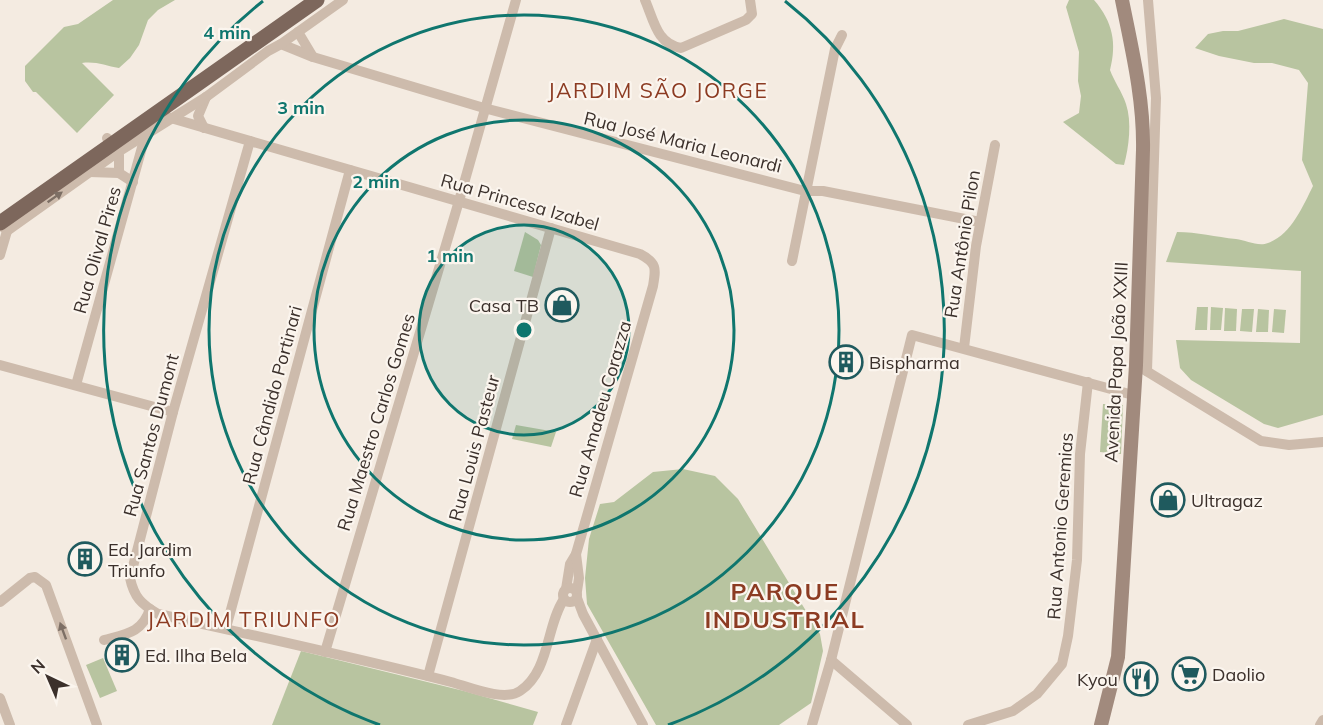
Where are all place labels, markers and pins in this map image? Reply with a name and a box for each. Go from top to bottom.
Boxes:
shop icon: Casa TB [544,287,580,323]
place label: Casa TB [469,294,539,317]
centre of rings [514,320,534,340]
building icon: Bispharma [828,344,864,380]
place label: Bispharma [869,351,960,374]
shop icon: Ultragaz [1150,482,1186,518]
place label: Ultragaz [1191,489,1263,512]
place label: Ed. Jardim Triunfo [108,538,192,582]
building icon: Ed. Jardim Triunfo [67,541,103,577]
building icon: Ed. Ilha Bela [104,637,140,673]
place label: Ed. Ilha Bela [145,644,247,667]
supermarket icon: Daolio [1171,656,1207,692]
restaurant icon: Kyou [1123,661,1159,697]
place label: Daolio [1212,663,1265,686]
place label: Kyou [1077,668,1118,691]

